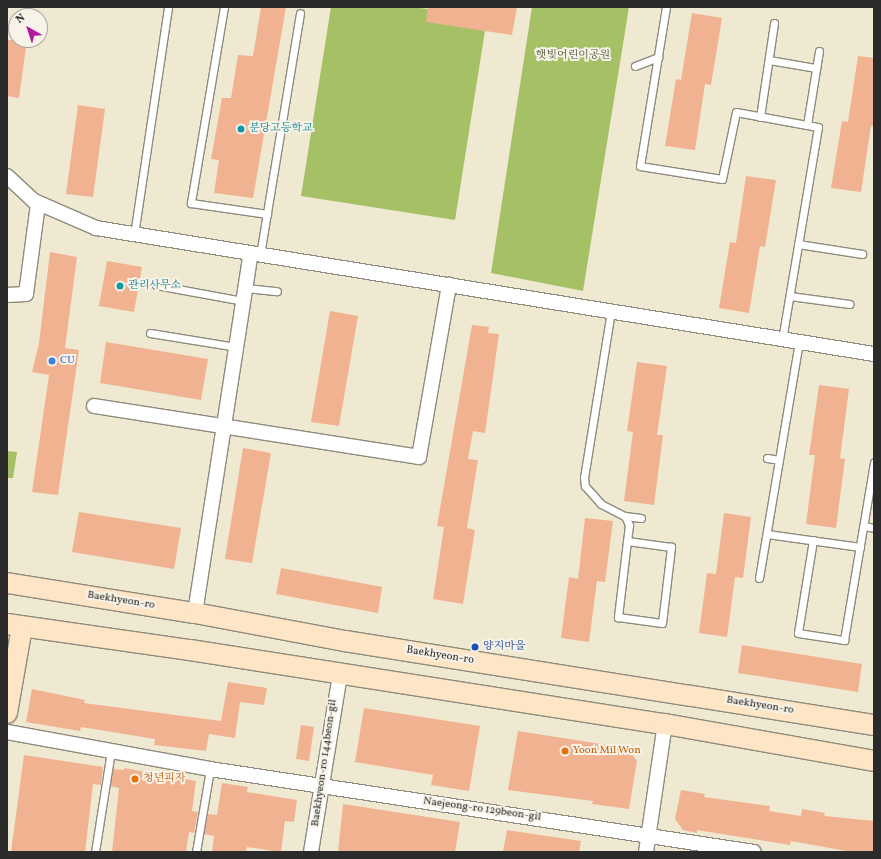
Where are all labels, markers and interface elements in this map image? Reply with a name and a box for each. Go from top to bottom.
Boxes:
north arrow [8,8,48,48]
text: N [13,11,29,27]
park label: 햇빛어린이공원 [536,49,610,63]
place label: 분당고등학교 [249,122,313,136]
marker: 분당고등학교 [236,124,246,134]
place label: 관리사무소 [128,279,181,293]
marker: 관리사무소 [115,281,125,291]
place label: CU [60,354,75,368]
marker: CU [47,356,57,366]
street label: Baekhyeon-ro [86,589,156,613]
place label: 양지마을 [483,640,526,654]
marker: 양지마을 [470,642,480,652]
street label: Baekhyeon-ro [405,644,475,668]
street label: Baekhyeon-ro [725,694,795,718]
street label: Baekhyeon-ro 144beon-gil [310,699,340,827]
place label: Yoon Mil Won [573,744,641,758]
marker: Yoon Mil Won [560,746,570,756]
place label: 청년피자 [143,772,186,786]
marker: 청년피자 [130,774,140,784]
street label: Naejeong-ro 129beon-gil [422,795,542,825]

